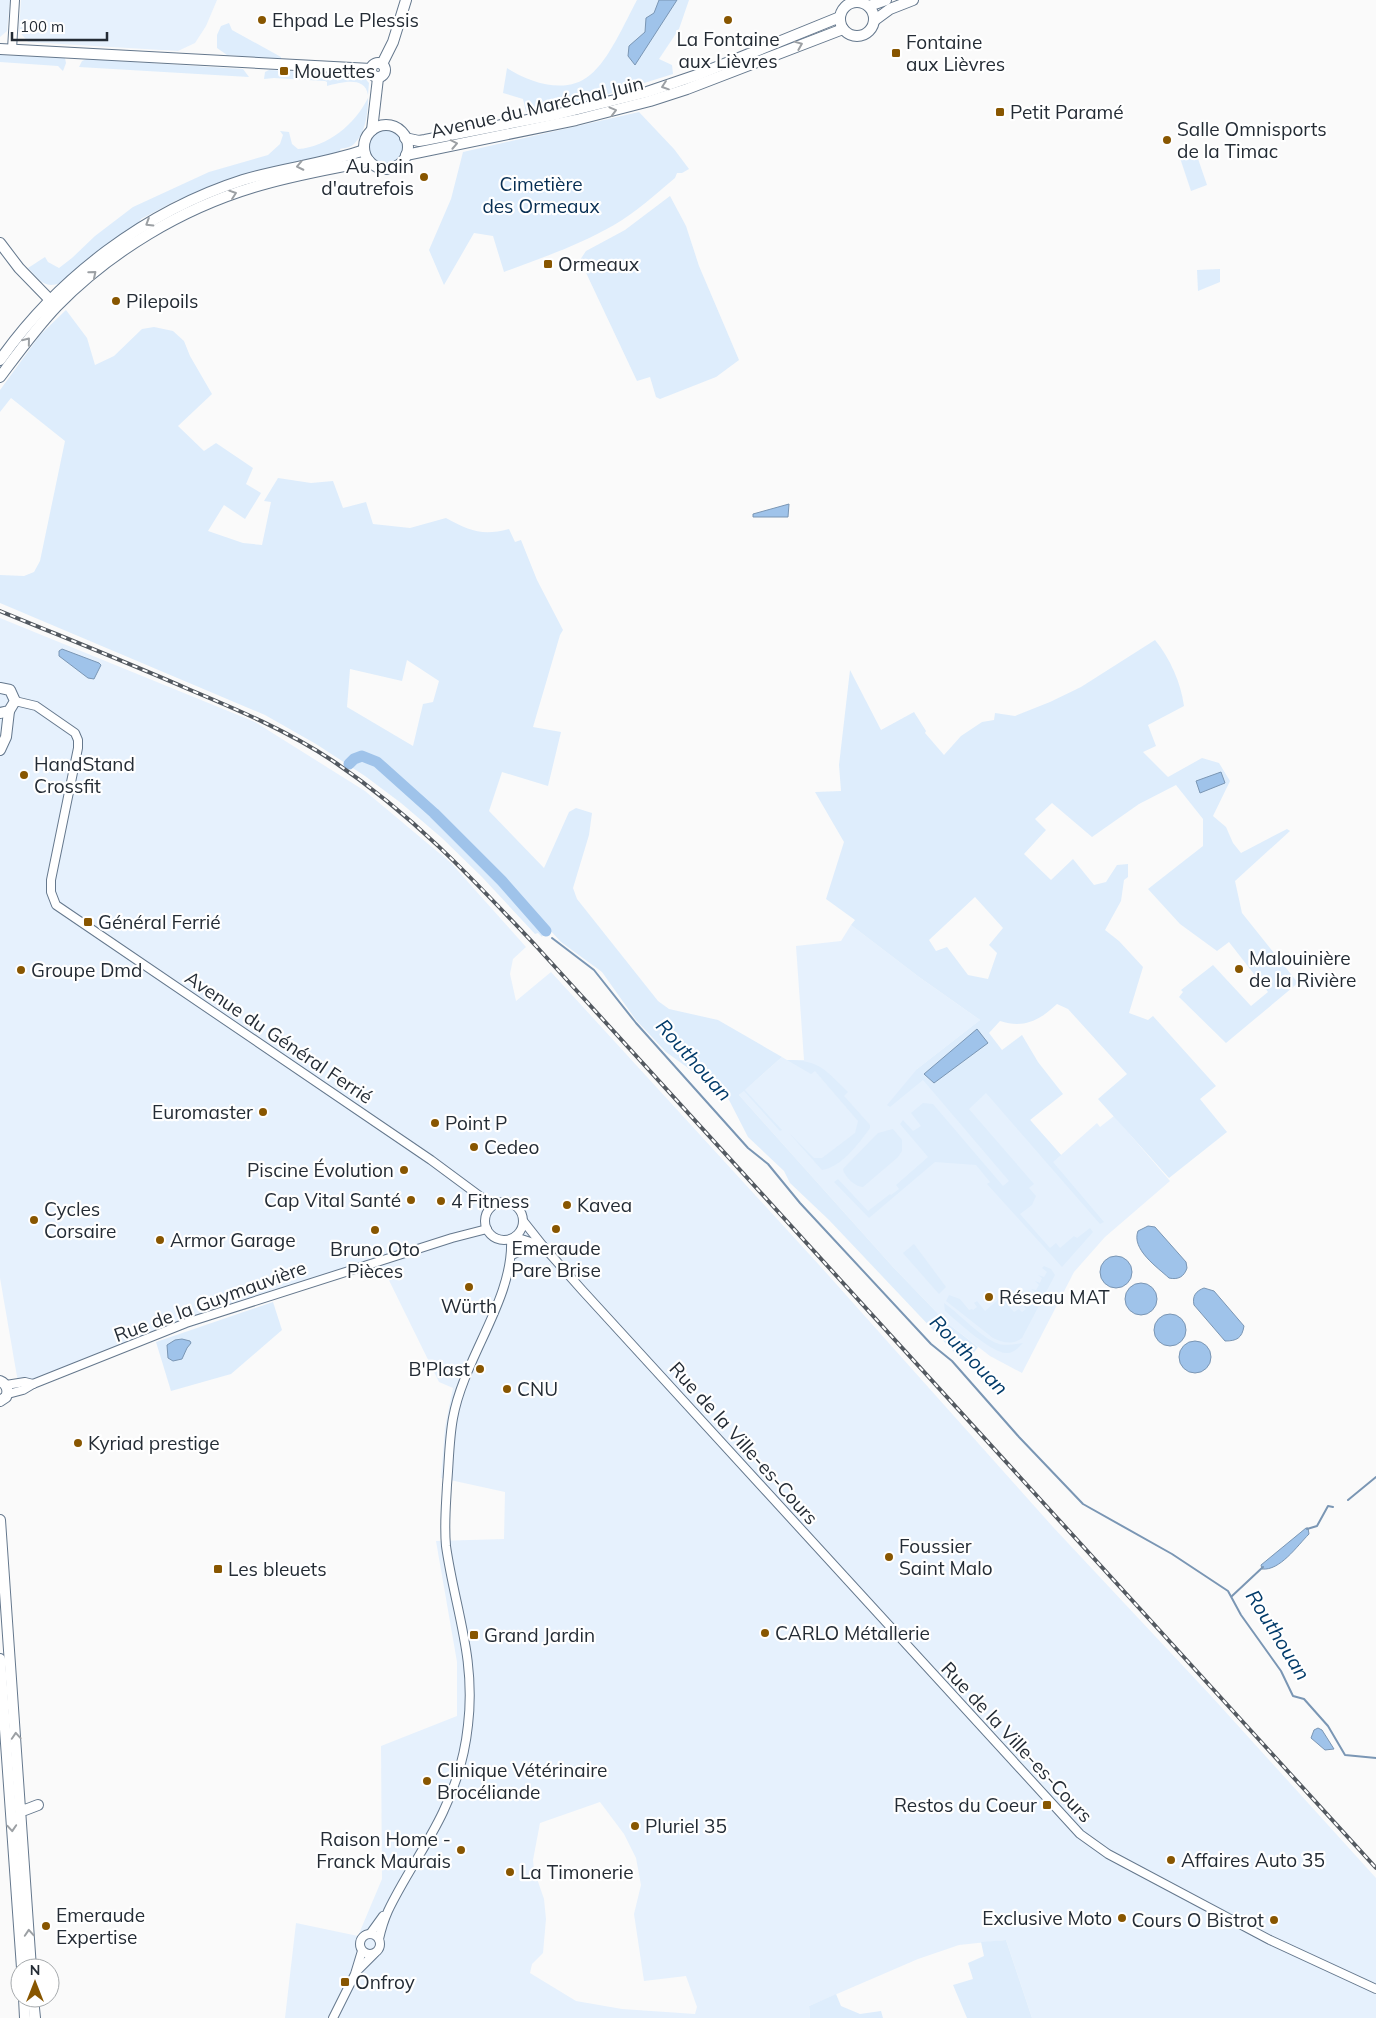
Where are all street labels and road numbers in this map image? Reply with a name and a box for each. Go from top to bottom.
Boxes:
street label: Avenue du Maréchal Juin [428,71,646,143]
street label: Avenue du Général Ferrié [181,965,377,1109]
street label: Rue de la Guymauvière [111,1255,309,1347]
street label: Rue de la Ville-es-Cours [664,1357,824,1529]
street label: Rue de la Ville-es-Cours [936,1657,1098,1827]

